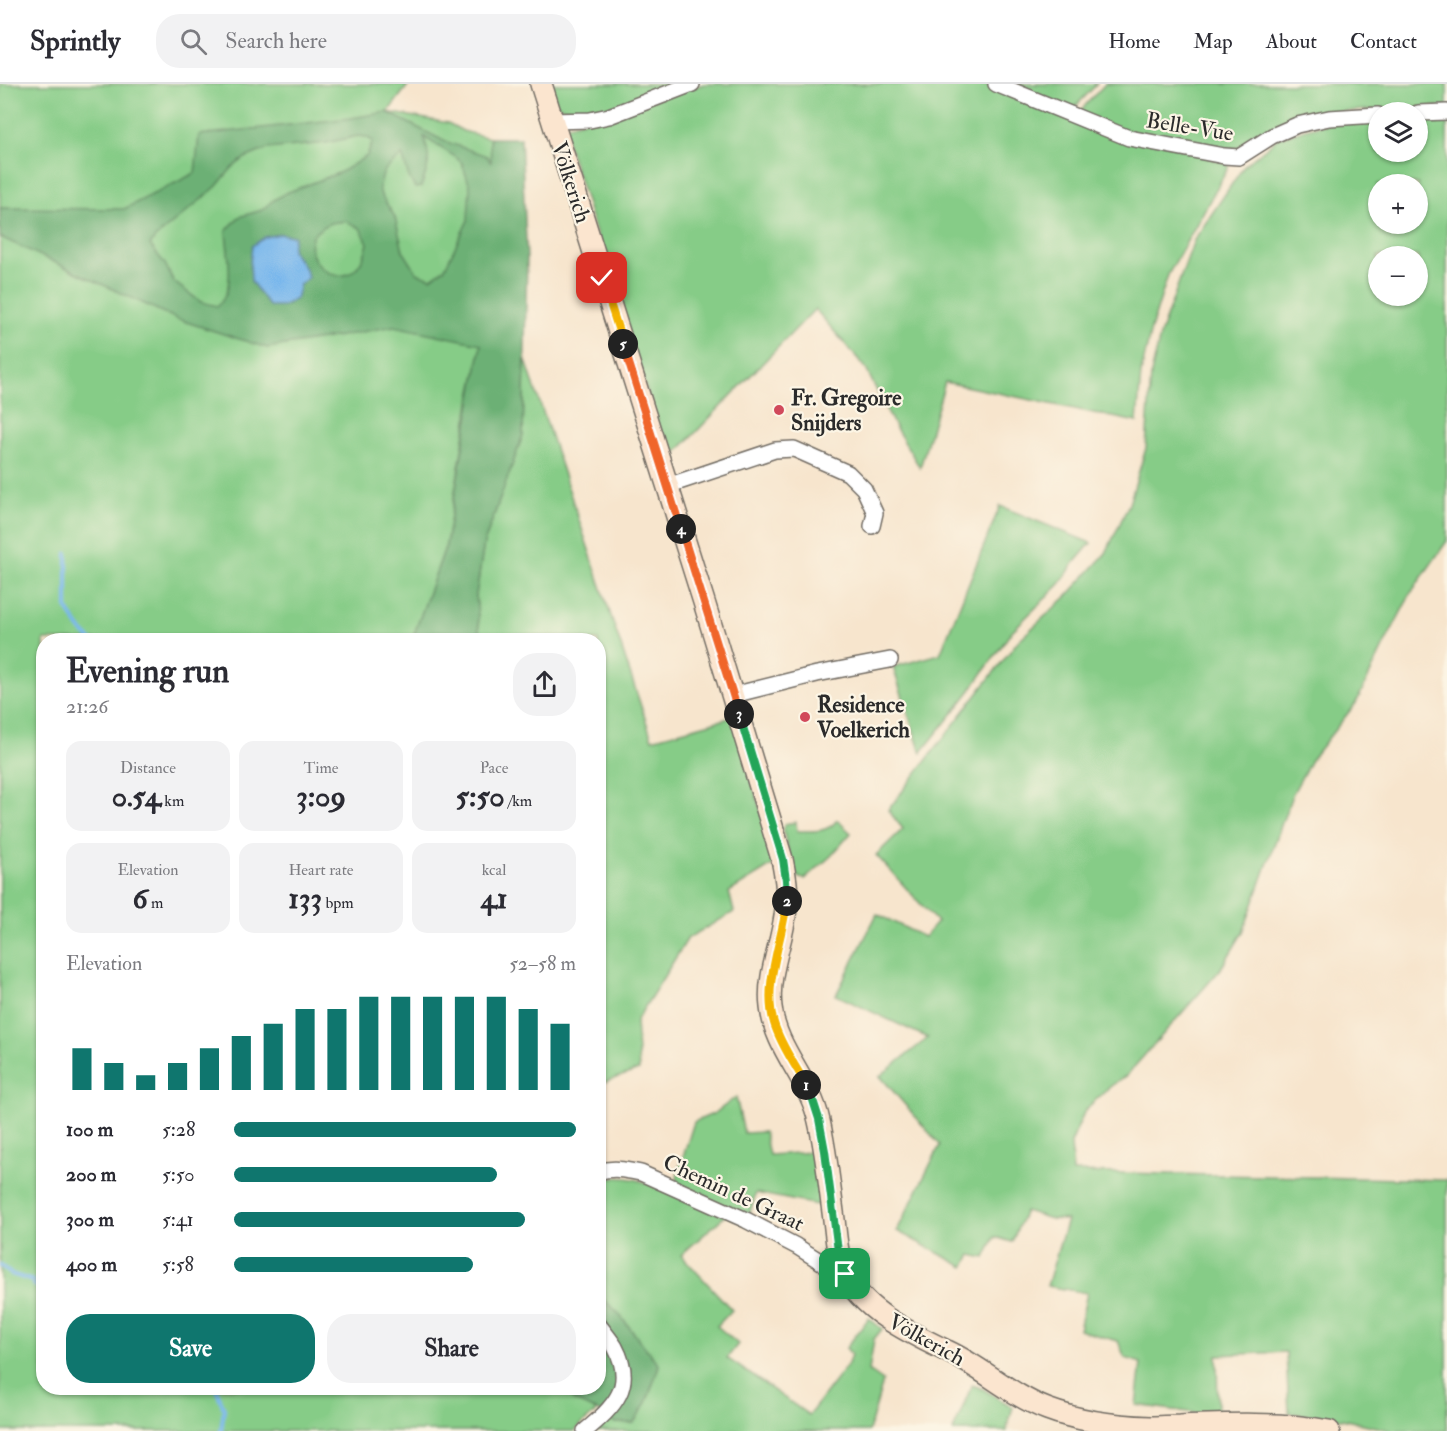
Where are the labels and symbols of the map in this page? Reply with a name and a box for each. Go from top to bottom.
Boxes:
street label: Belle-Vue [1144,106,1235,148]
street label: Völkerich [545,138,597,227]
pin [576,252,627,303]
pin: 5 [608,329,638,359]
place label: Fr. Gregoire Snijders [791,384,902,437]
marker: Fr. Gregoire Snijders [772,403,786,417]
pin: 4 [666,514,696,544]
place label: Residence Voelkerich [816,691,910,744]
pin: 3 [724,699,754,729]
marker: Residence Voelkerich [798,710,812,724]
pin: 2 [772,886,802,916]
pin: 1 [791,1070,821,1100]
street label: Chemin de Graat [659,1148,809,1238]
pin [819,1248,870,1299]
street label: Völkerich [883,1307,970,1373]

